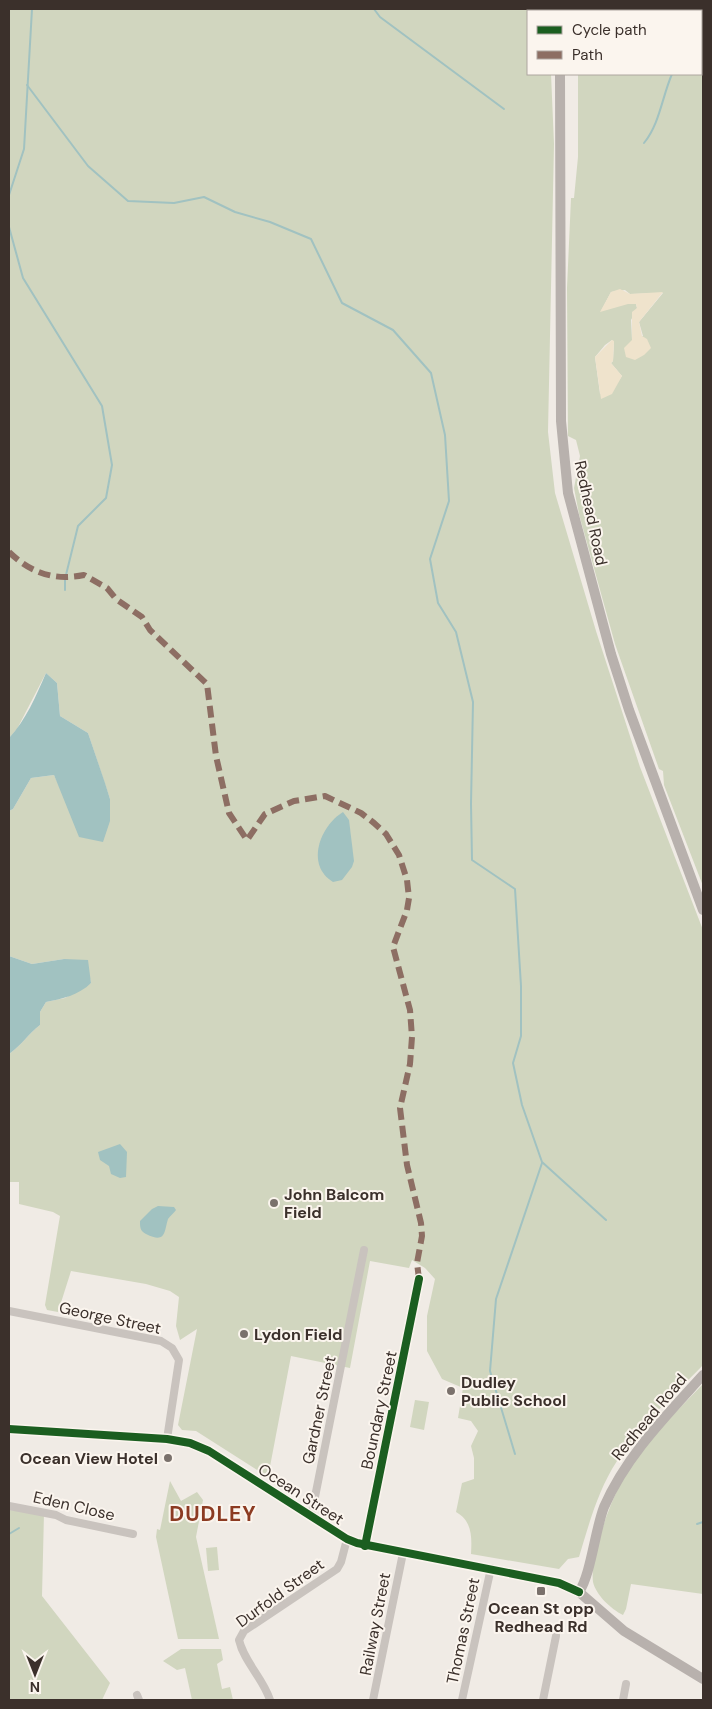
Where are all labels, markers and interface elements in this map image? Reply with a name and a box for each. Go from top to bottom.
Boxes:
legend [527,10,702,75]
text: Cycle path [572,20,647,40]
text: Path [572,45,603,65]
street label: Redhead Road [570,459,612,567]
place label: John Balcom Field [284,1184,384,1223]
marker: John Balcom Field [268,1197,280,1209]
street label: George Street [57,1297,163,1339]
place label: Lydon Field [254,1324,342,1345]
marker: Lydon Field [238,1328,250,1340]
street label: Boundary Street [356,1349,402,1471]
street label: Gardner Street [297,1354,341,1466]
street label: Redhead Road [607,1369,691,1465]
place label: Dudley Public School [461,1372,566,1411]
marker: Dudley Public School [445,1385,457,1397]
place label: Ocean View Hotel [20,1448,158,1469]
marker: Ocean View Hotel [162,1452,174,1464]
street label: Ocean Street [254,1458,348,1530]
street label: Eden Close [31,1486,117,1526]
district label: DUDLEY [169,1500,257,1528]
street label: Durfold Street [232,1554,328,1632]
street label: Railway Street [355,1571,395,1677]
street label: Thomas Street [441,1576,485,1686]
marker: Ocean St opp Redhead Rd [535,1585,547,1597]
place label: Ocean St opp Redhead Rd [488,1598,594,1637]
north arrow [10,1649,60,1699]
text: N [30,1678,40,1696]

